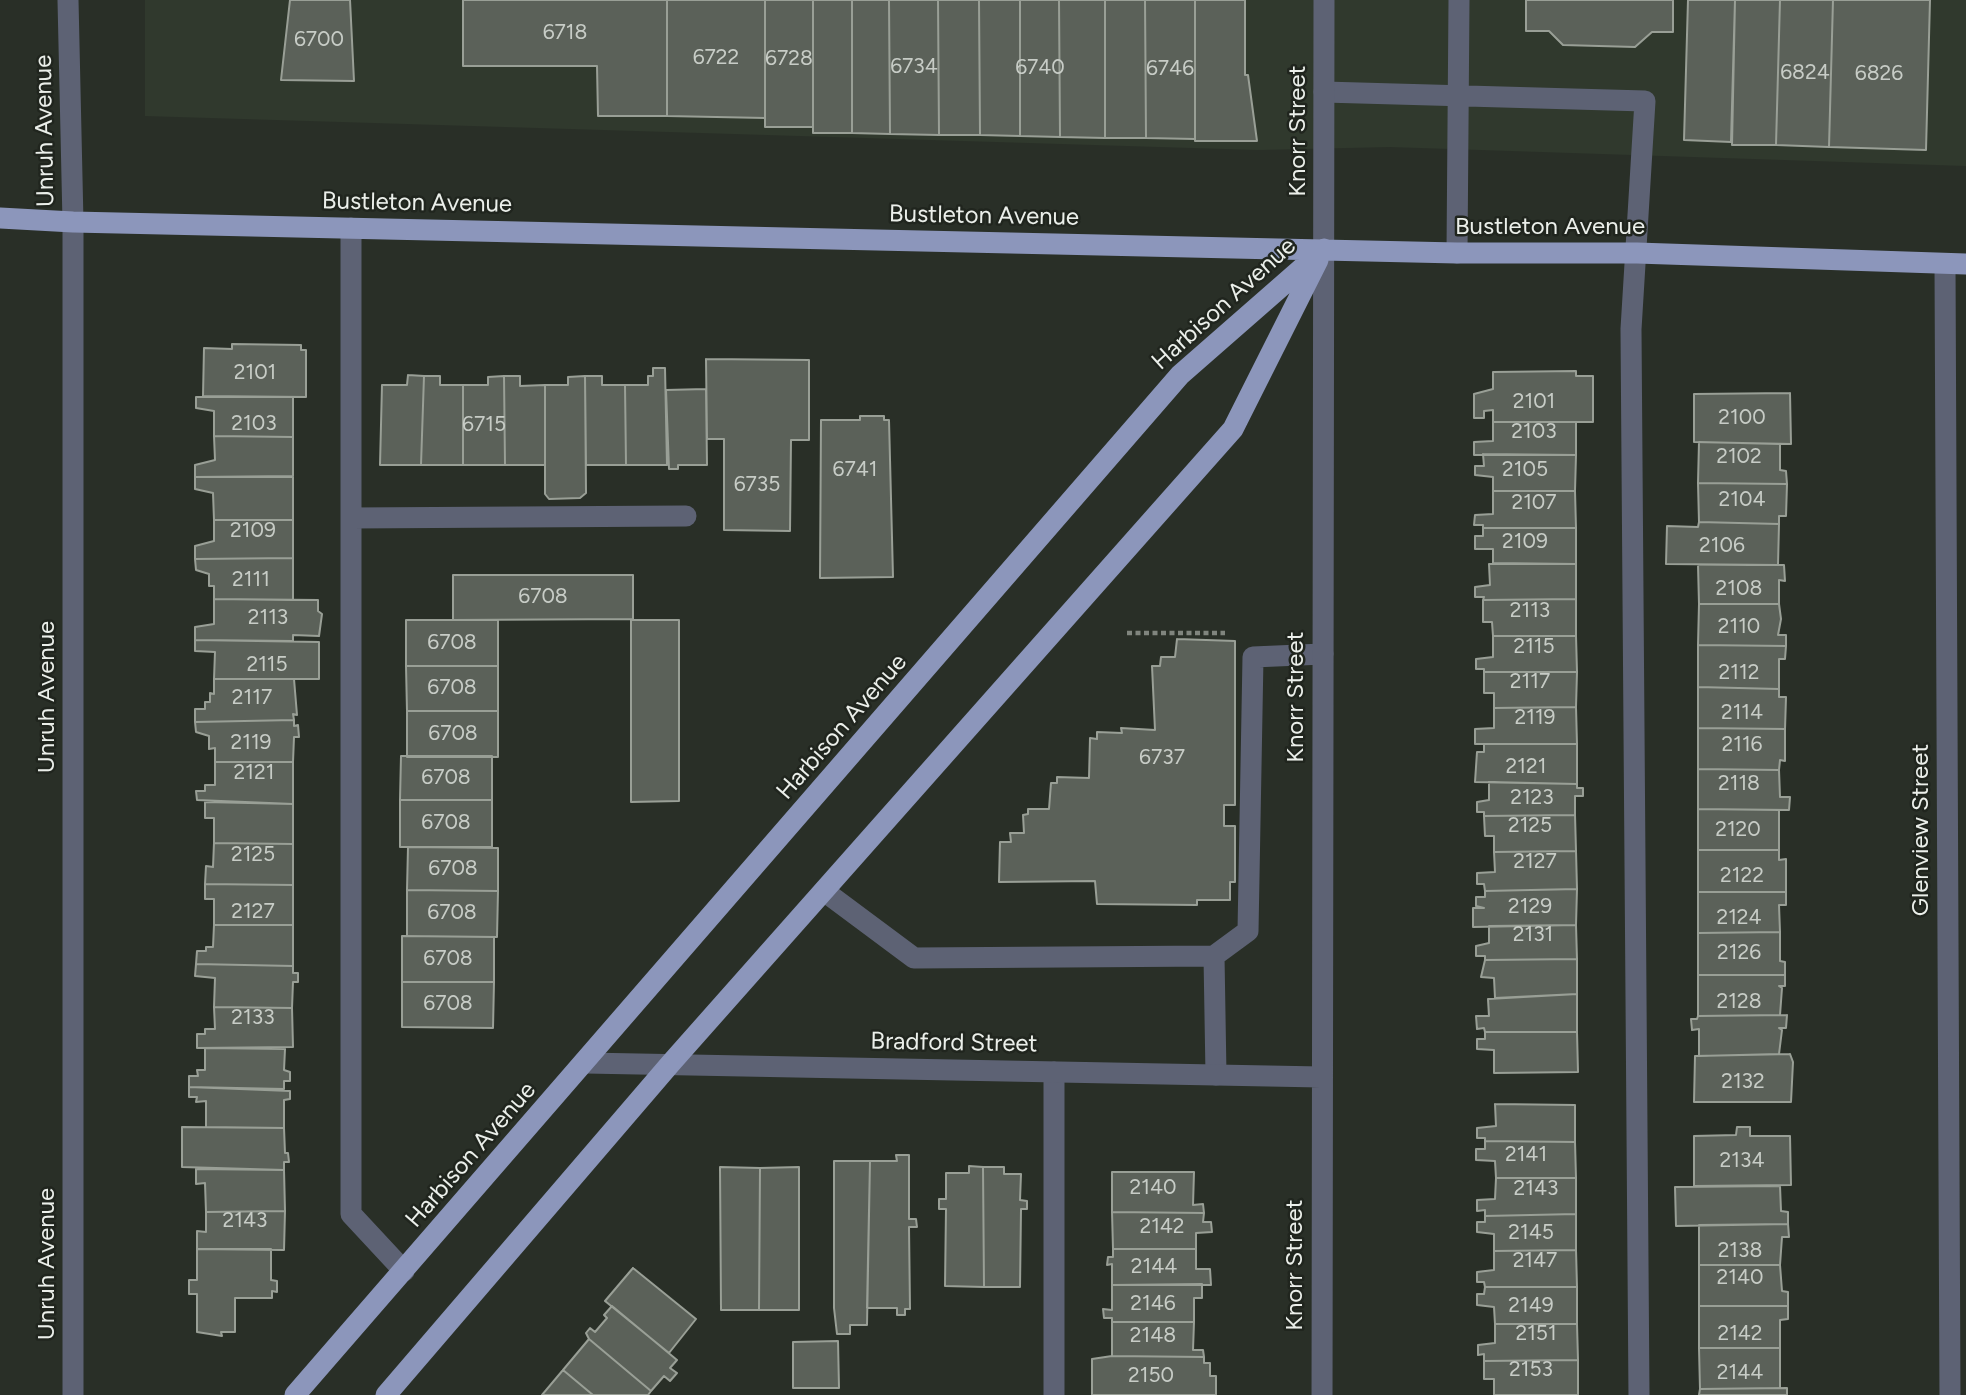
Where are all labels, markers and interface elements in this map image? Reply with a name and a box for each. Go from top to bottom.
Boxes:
house number: 6718 [543,20,587,46]
house number: 6700 [294,27,344,53]
house number: 6722 [693,45,739,71]
house number: 6728 [765,46,813,72]
house number: 6734 [890,54,938,80]
street label: Unruh Avenue [29,55,61,207]
house number: 6740 [1015,55,1065,81]
house number: 6746 [1146,56,1194,82]
house number: 6824 [1780,60,1830,86]
house number: 6826 [1855,61,1903,87]
street label: Knorr Street [1284,65,1312,197]
street label: Bustleton Avenue [322,187,512,219]
street label: Bustleton Avenue [889,200,1079,232]
street label: Bustleton Avenue [1455,213,1645,241]
street label: Harbison Avenue [1146,232,1302,376]
house number: 2101 [234,360,276,386]
house number: 2101 [1513,389,1555,415]
house number: 2100 [1718,405,1766,431]
house number: 2103 [231,411,277,437]
house number: 6715 [462,412,506,438]
house number: 2103 [1511,419,1557,445]
house number: 2102 [1716,444,1762,470]
house number: 6741 [833,457,877,483]
house number: 2105 [1502,457,1548,483]
house number: 6735 [734,472,780,498]
house number: 2104 [1719,487,1765,513]
house number: 2107 [1511,490,1557,516]
house number: 2109 [230,518,276,544]
house number: 2109 [1502,529,1548,555]
house number: 2106 [1699,533,1745,559]
house number: 2111 [232,567,270,593]
house number: 2108 [1716,576,1762,602]
house number: 6708 [518,584,568,610]
house number: 2113 [1510,598,1550,624]
house number: 2113 [248,605,288,631]
house number: 2110 [1718,614,1760,640]
street label: Unruh Avenue [33,621,61,773]
house number: 6708 [427,630,477,656]
street label: Knorr Street [1282,631,1310,763]
house number: 2115 [1513,634,1555,660]
street label: Harbison Avenue [771,648,913,806]
house number: 2115 [246,652,288,678]
house number: 2112 [1719,660,1759,686]
house number: 2117 [1510,669,1550,695]
house number: 6708 [427,675,477,701]
house number: 2117 [232,685,272,711]
house number: 2114 [1721,700,1763,726]
house number: 2119 [1515,705,1555,731]
house number: 6708 [428,721,478,747]
house number: 2119 [231,730,271,756]
house number: 2116 [1722,732,1762,758]
street label: Glenview Street [1907,744,1935,916]
house number: 6737 [1139,745,1185,771]
house number: 2121 [1506,754,1546,780]
house number: 2121 [234,760,274,786]
house number: 6708 [421,765,471,791]
house number: 2118 [1718,771,1760,797]
house number: 2123 [1510,785,1554,811]
house number: 6708 [421,810,471,836]
house number: 2125 [1508,813,1552,839]
house number: 2120 [1715,817,1761,843]
house number: 2125 [231,842,275,868]
house number: 2127 [1513,849,1557,875]
house number: 6708 [428,856,478,882]
house number: 2122 [1720,863,1764,889]
house number: 2129 [1508,894,1552,920]
house number: 2127 [231,899,275,925]
house number: 6708 [427,900,477,926]
house number: 2124 [1716,905,1762,931]
house number: 2131 [1513,922,1553,948]
house number: 2126 [1717,940,1761,966]
house number: 6708 [423,946,473,972]
house number: 2128 [1716,989,1762,1015]
house number: 6708 [423,991,473,1017]
house number: 2133 [231,1005,275,1031]
street label: Bradford Street [870,1027,1038,1059]
house number: 2132 [1721,1069,1765,1095]
street label: Harbison Avenue [400,1076,542,1234]
house number: 2141 [1505,1142,1547,1168]
house number: 2134 [1720,1148,1764,1174]
house number: 2140 [1130,1175,1176,1201]
house number: 2143 [1514,1176,1558,1202]
street label: Unruh Avenue [33,1188,61,1340]
street label: Knorr Street [1281,1199,1309,1331]
house number: 2143 [223,1208,267,1234]
house number: 2142 [1139,1214,1185,1240]
house number: 2145 [1508,1220,1554,1246]
house number: 2138 [1718,1238,1762,1264]
house number: 2147 [1513,1248,1557,1274]
house number: 2144 [1131,1254,1177,1280]
house number: 2140 [1717,1265,1763,1291]
house number: 2146 [1130,1291,1176,1317]
house number: 2149 [1508,1293,1554,1319]
house number: 2151 [1515,1321,1557,1347]
house number: 2142 [1717,1321,1763,1347]
house number: 2148 [1130,1323,1176,1349]
house number: 2153 [1509,1357,1553,1383]
house number: 2144 [1717,1360,1763,1386]
house number: 2150 [1128,1363,1174,1389]

